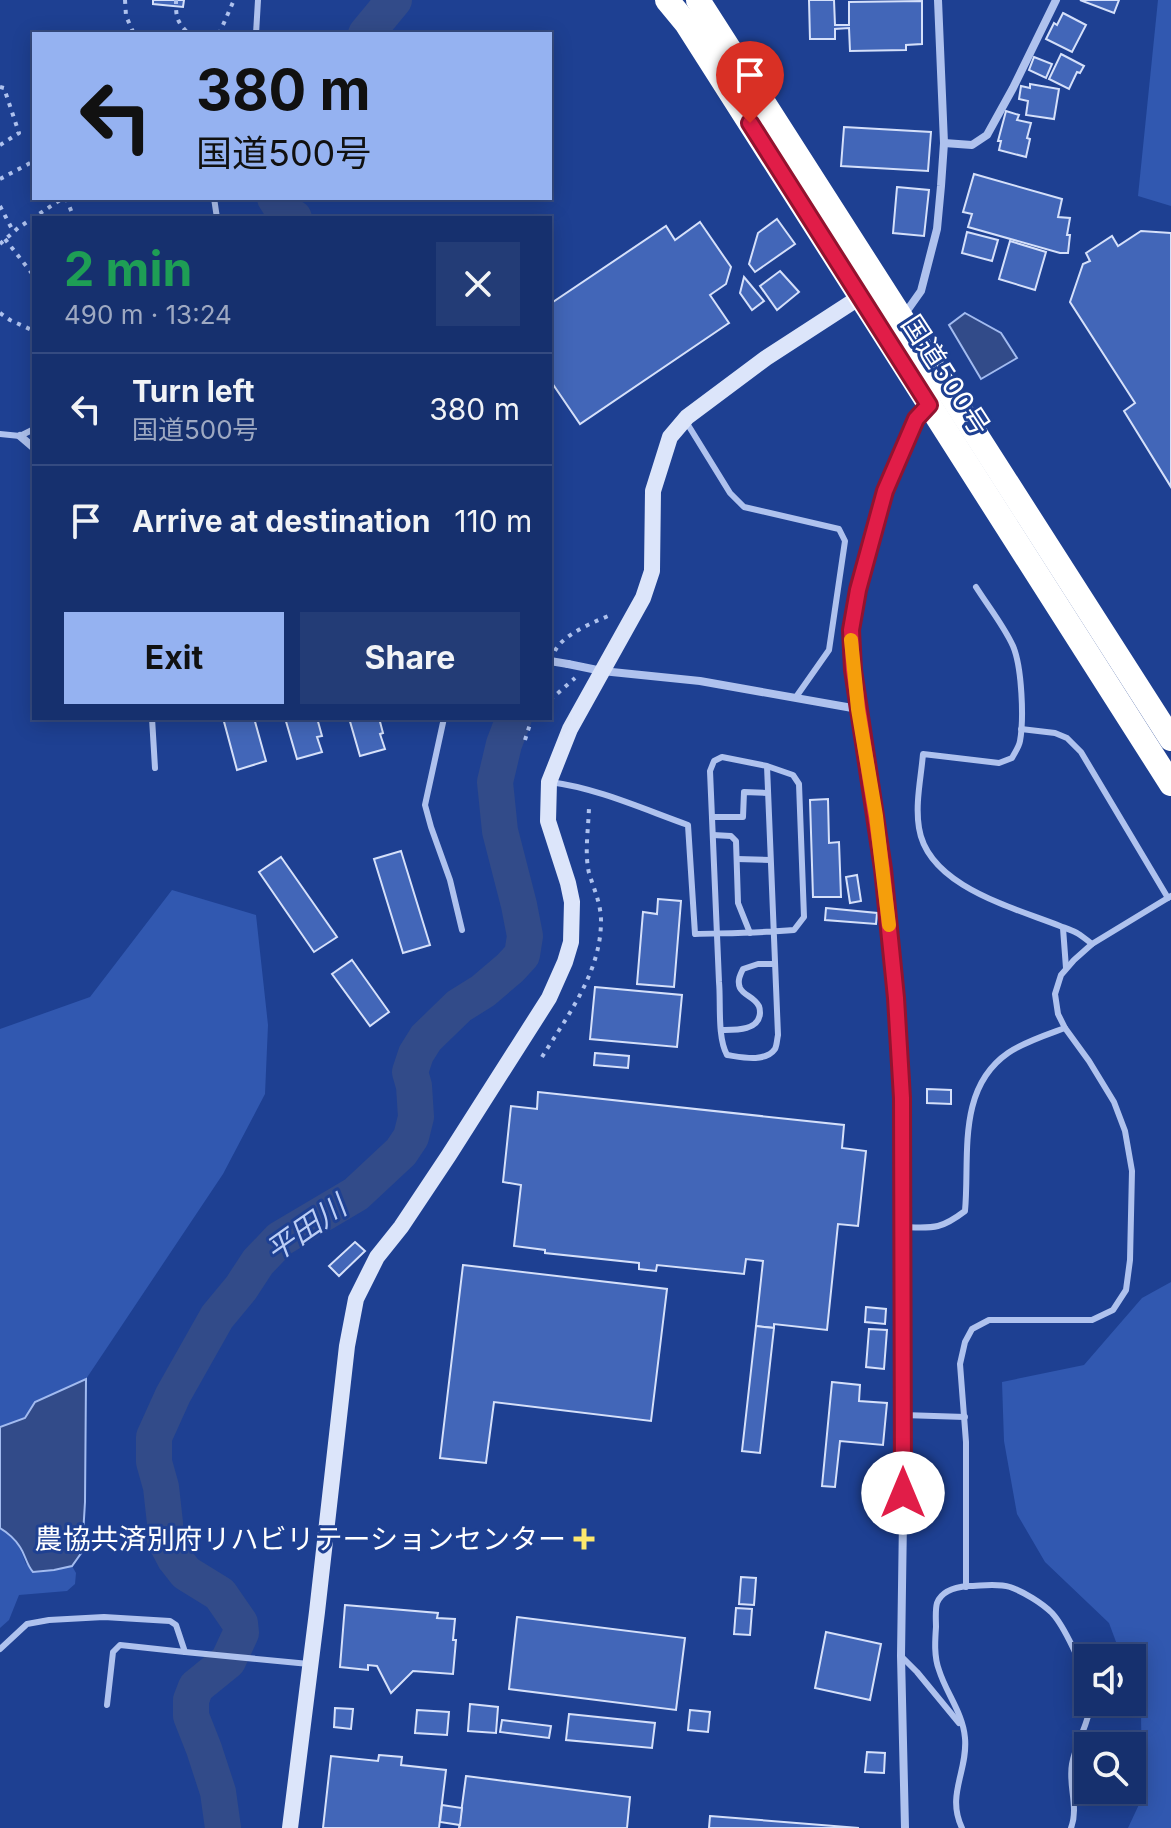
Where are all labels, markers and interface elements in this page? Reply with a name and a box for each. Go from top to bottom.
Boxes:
pin [716,41,784,123]
icon: arrive [728,53,772,97]
text: 380 m [196,56,371,124]
icon: left [64,64,168,168]
text: 国道500号 [196,131,371,175]
text: 2 min [64,239,192,298]
button: close [436,242,520,326]
text: 490 m · 13:24 [64,299,232,330]
street label: 国道500号 [895,309,997,441]
text: Turn left [132,373,254,409]
icon: left [64,387,108,431]
text: 380 m [429,391,520,427]
text: 国道500号 [132,414,259,445]
icon: arrive [64,499,108,543]
text: Arrive at destination [132,503,430,539]
text: 110 m [454,503,532,539]
button: Exit [64,612,284,704]
button: Share [300,612,520,704]
water label: 平田川 [258,1186,355,1269]
position arrow [861,1451,945,1535]
place label: 農協共済別府リハビリテーションセンター [35,1522,566,1556]
marker: 農協共済別府リハビリテーションセンター [573,1528,595,1550]
map controls [1074,1644,1146,1804]
button: sound [1074,1644,1146,1716]
button: search [1074,1732,1146,1804]

